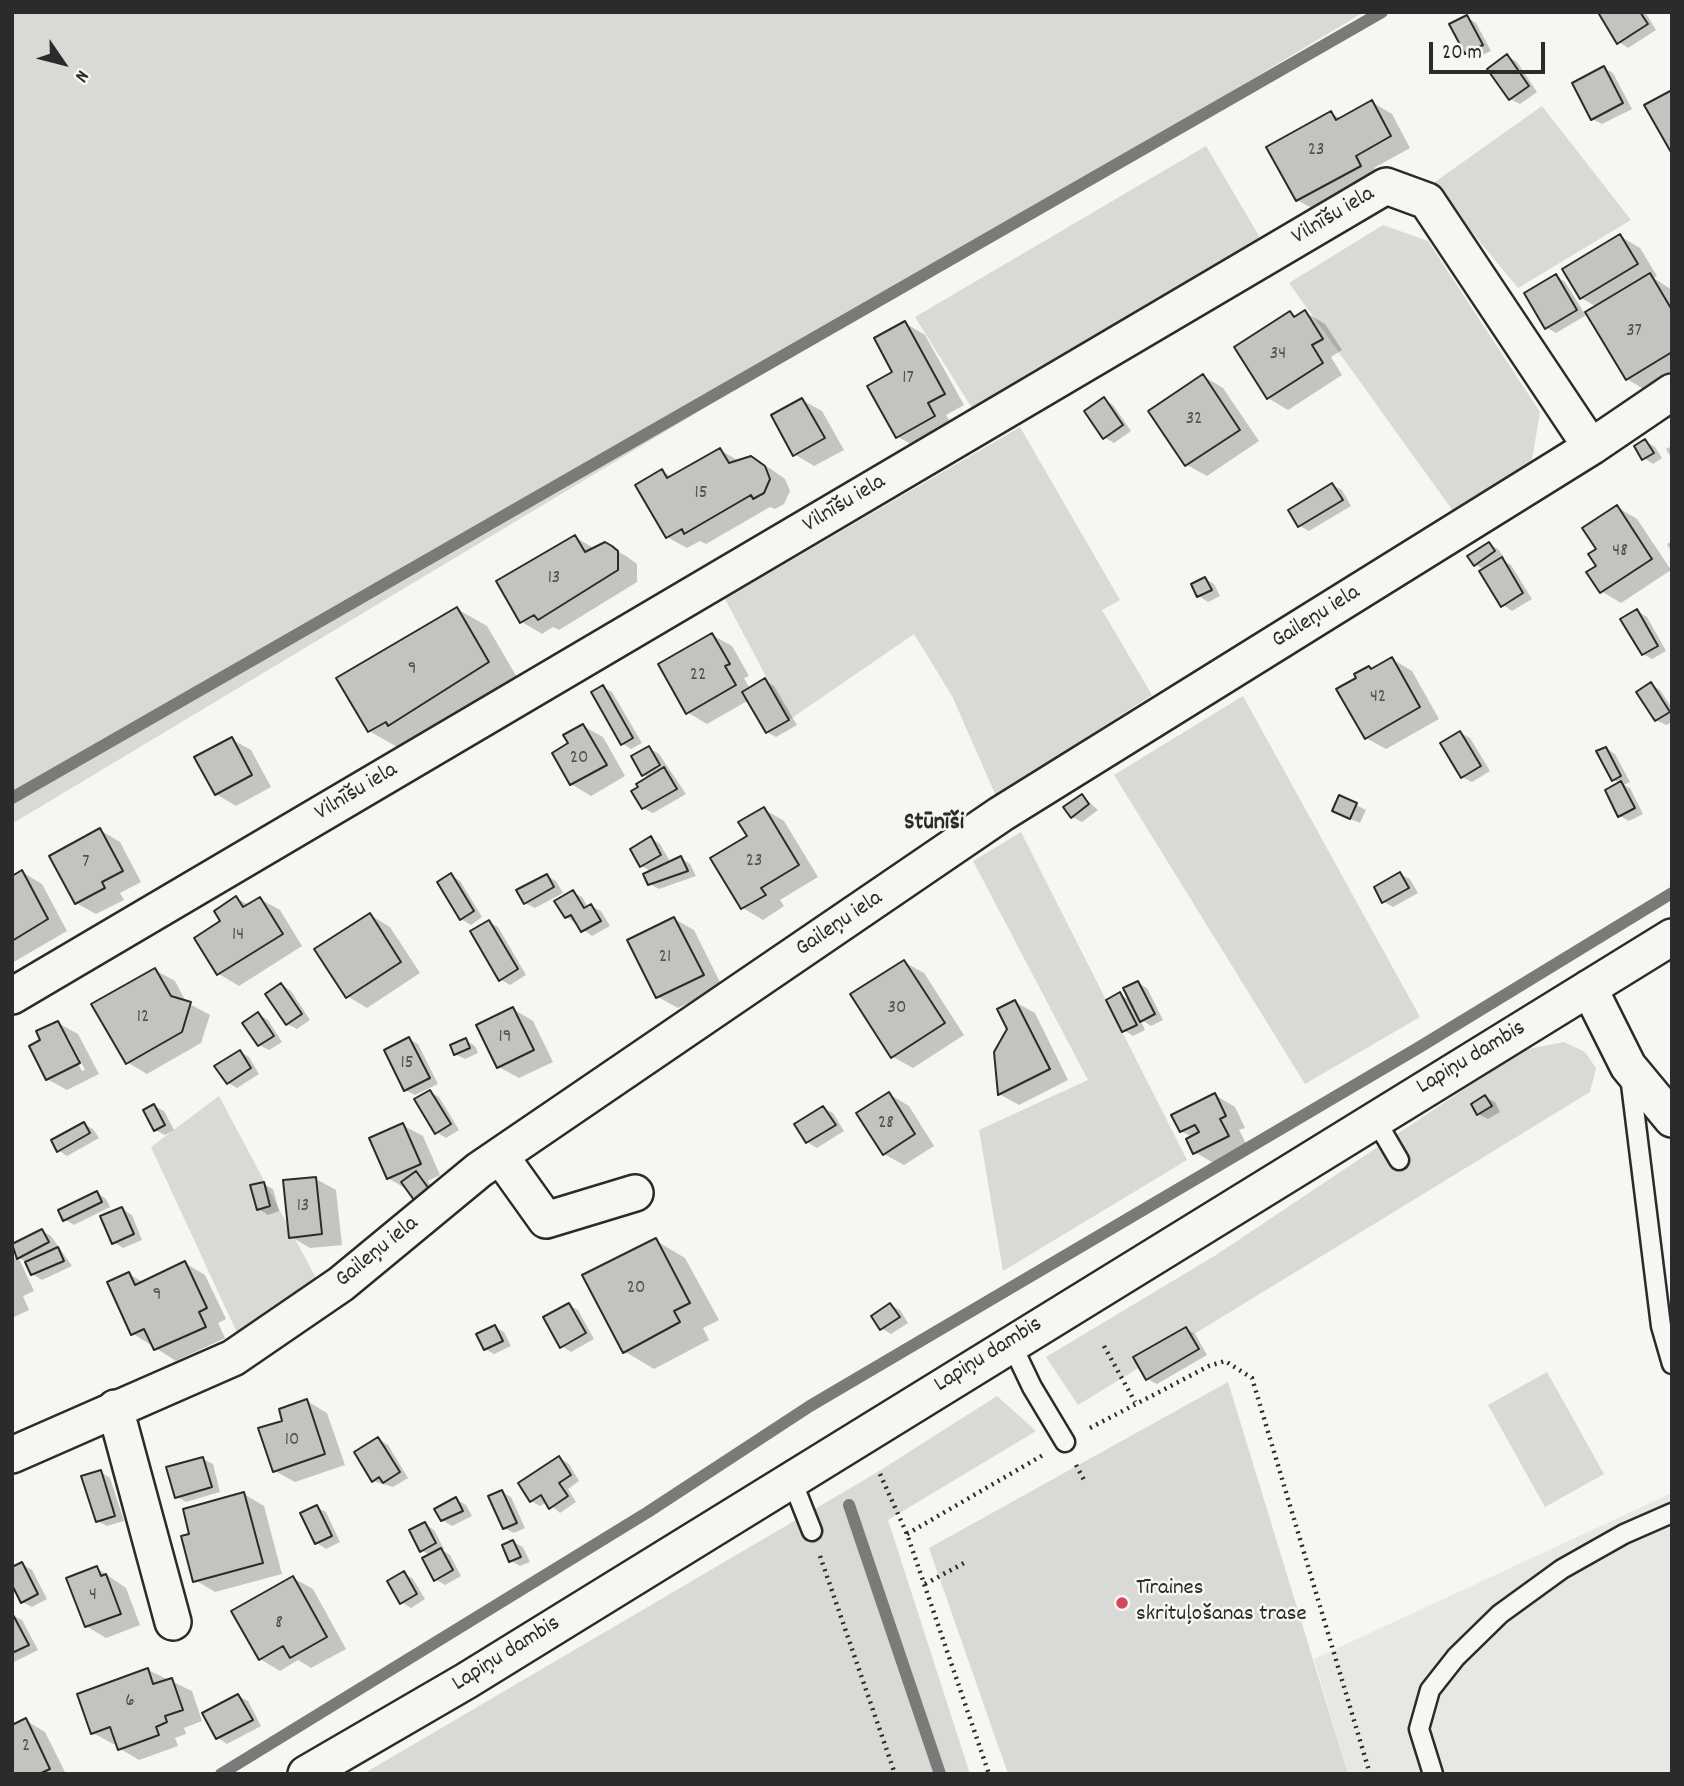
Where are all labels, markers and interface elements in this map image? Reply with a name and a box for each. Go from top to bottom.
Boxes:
north arrow [28,28,98,98]
scale bar [1432,28,1548,72]
text: 20 m [1442,39,1482,69]
text: N [67,64,94,87]
house number: 23 [1308,140,1324,162]
street label: Vilnīšu iela [1288,182,1380,252]
house number: 37 [1626,321,1642,343]
house number: 34 [1270,344,1286,366]
house number: 17 [902,368,914,390]
house number: 32 [1186,409,1202,431]
street label: Vilnīšu iela [799,470,891,540]
house number: 15 [695,483,707,505]
house number: 48 [1612,541,1628,563]
house number: 13 [548,568,560,590]
street label: Gaileņu iela [1268,580,1366,656]
house number: 9 [408,659,416,681]
house number: 22 [690,665,706,687]
house number: 42 [1370,687,1386,709]
house number: 20 [570,748,588,770]
street label: Vilnīšu iela [311,758,403,828]
district label: Stūnīši [904,811,964,839]
house number: 23 [746,851,762,873]
house number: 7 [82,852,90,874]
street label: Gaileņu iela [791,886,889,964]
house number: 14 [232,925,244,947]
house number: 21 [659,947,671,969]
house number: 30 [888,998,906,1020]
house number: 12 [137,1007,149,1029]
street label: Lapiņu dambis [1413,1016,1531,1102]
house number: 19 [499,1027,511,1049]
house number: 15 [401,1053,413,1075]
house number: 28 [878,1113,894,1135]
house number: 13 [297,1196,309,1218]
street label: Gaileņu iela [331,1211,425,1295]
house number: 20 [627,1278,645,1300]
house number: 9 [153,1285,161,1307]
street label: Lapiņu dambis [930,1312,1048,1400]
house number: 10 [285,1430,299,1452]
place label: Tīraines skrituļošanas trase [1136,1576,1307,1630]
house number: 4 [89,1585,97,1607]
marker: Tīraines skrituļošanas trase [1114,1595,1130,1611]
street label: Lapiņu dambis [448,1611,566,1699]
house number: 8 [275,1613,283,1635]
house number: 6 [125,1691,135,1713]
house number: 2 [22,1736,30,1758]

